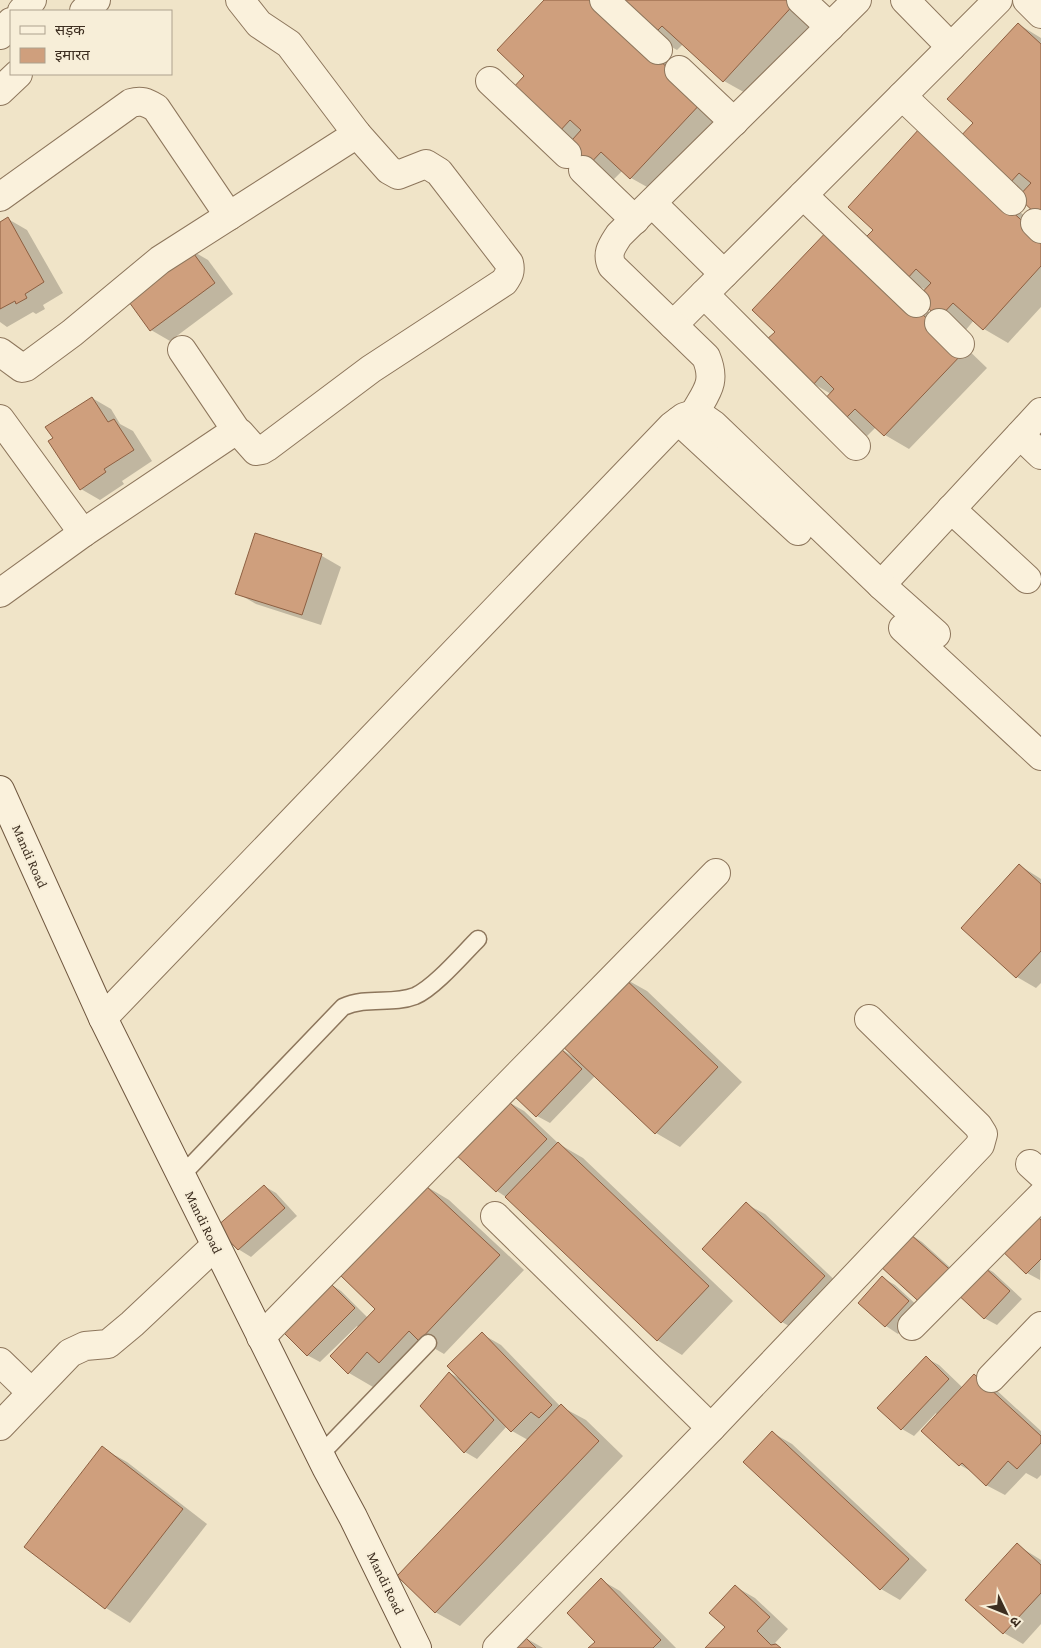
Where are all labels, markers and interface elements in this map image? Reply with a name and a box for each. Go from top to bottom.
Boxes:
legend [10,10,172,75]
text: सड़क [55,22,85,38]
text: इमारत [55,47,90,63]
street label: Mandi Road [9,822,51,891]
street label: Mandi Road [182,1188,226,1256]
street label: Mandi Road [364,1549,408,1617]
north arrow [981,1588,1031,1638]
text: उ [1006,1613,1024,1631]

